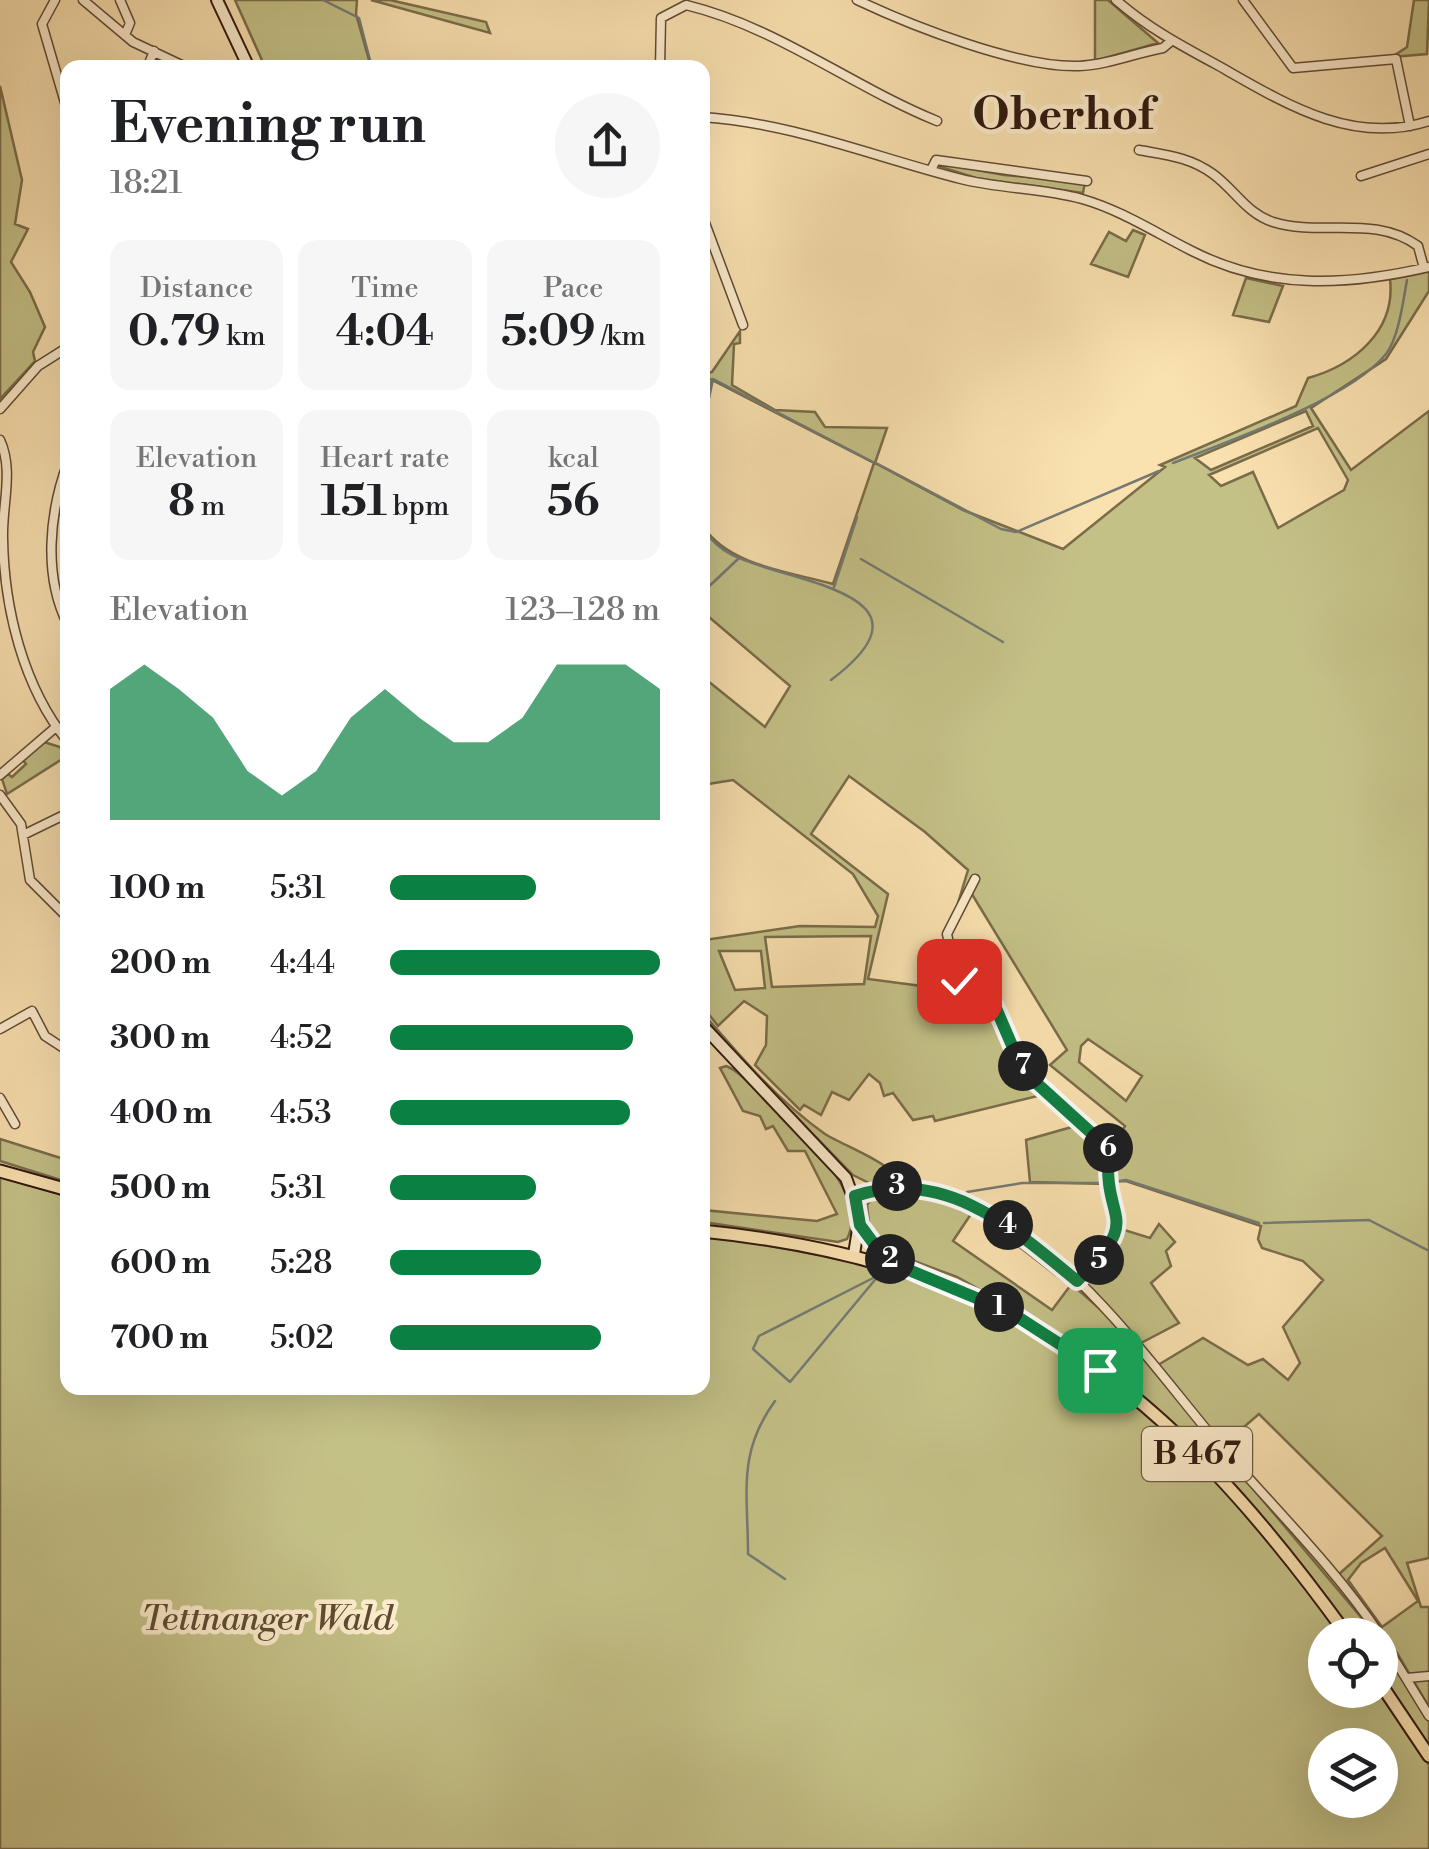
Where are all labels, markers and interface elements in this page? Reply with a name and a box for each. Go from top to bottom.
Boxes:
district label: Oberhof [973,87,1159,144]
text: Evening run [110,91,426,160]
button: share [555,93,660,198]
text: 18:21 [110,163,182,203]
text: Distance [140,271,253,306]
text: Time [351,271,419,306]
text: Pace [543,271,603,306]
text: 0.79 [128,306,221,359]
text: 4:04 [336,306,434,359]
text: 5:09 [501,306,595,359]
text: km [221,319,265,354]
text: /km [595,319,646,354]
text: Elevation [136,441,257,476]
text: Heart rate [320,441,450,476]
text: kcal [548,441,599,476]
text: 8 [168,476,195,529]
text: 151 [321,476,387,529]
text: 56 [547,476,600,529]
text: m [195,489,225,524]
text: bpm [387,489,449,524]
text: Elevation [110,590,249,630]
text: 123–128 m [506,590,660,630]
text: 100 m [110,868,205,908]
text: 5:31 [270,868,326,908]
pin [917,939,1002,1024]
text: 200 m [110,943,211,983]
text: 4:44 [270,943,335,983]
icon: check [932,954,987,1009]
text: 300 m [110,1018,210,1058]
text: 4:52 [270,1018,332,1058]
pin: 7 [998,1041,1048,1091]
text: 7 [1015,1048,1031,1083]
text: 400 m [110,1093,212,1133]
text: 4:53 [270,1093,332,1133]
pin: 6 [1083,1123,1133,1173]
text: 6 [1099,1130,1117,1165]
pin: 3 [872,1161,922,1211]
text: 500 m [110,1168,211,1208]
text: 5:31 [270,1168,326,1208]
text: 3 [889,1168,905,1203]
pin: 4 [983,1200,1033,1250]
text: 4 [999,1207,1017,1242]
pin: 2 [865,1234,915,1284]
pin: 5 [1074,1235,1124,1285]
text: 2 [881,1241,899,1276]
text: 5 [1090,1242,1108,1277]
text: 600 m [110,1243,211,1283]
text: 5:28 [270,1243,333,1283]
pin: 1 [974,1282,1024,1332]
text: 1 [992,1289,1006,1324]
text: 700 m [110,1318,209,1358]
text: 5:02 [270,1318,334,1358]
pin [1058,1328,1143,1413]
icon: arrive [1073,1343,1128,1398]
road number: B 467 [1142,1427,1252,1481]
park label: Tettnanger Wald [141,1598,394,1641]
map controls [1308,1618,1398,1818]
button: locate [1308,1618,1398,1708]
button: layers [1308,1728,1398,1818]

